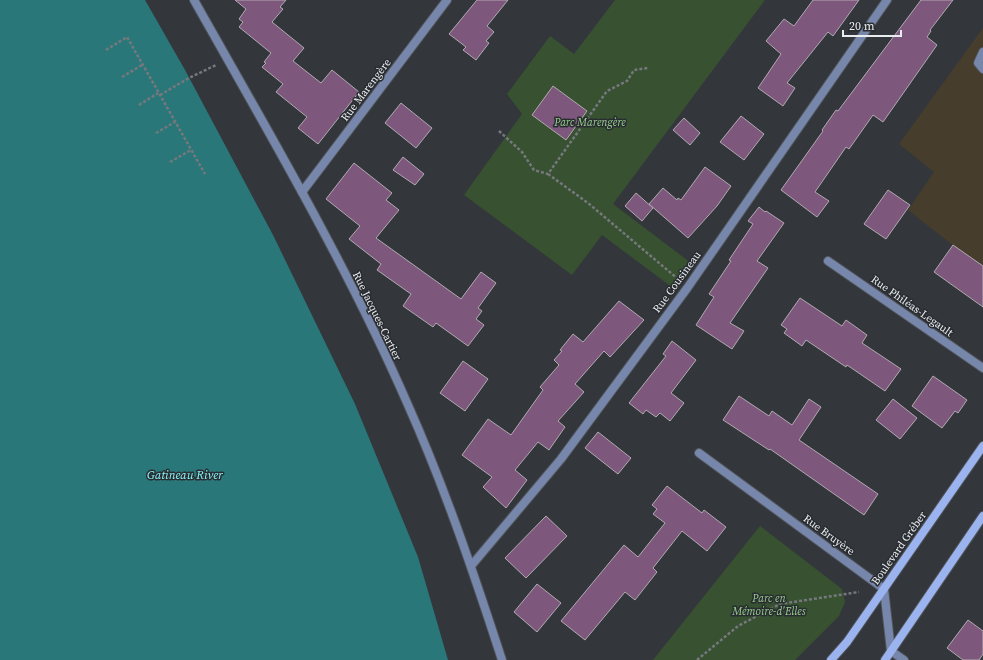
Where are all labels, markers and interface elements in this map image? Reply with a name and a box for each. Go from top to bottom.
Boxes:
scale bar [843,12,901,38]
text: 20 m [849,18,875,34]
street label: Rue Marengère [337,55,395,124]
park label: Parc Marengère [553,115,626,130]
street label: Rue Cousineau [649,248,705,316]
street label: Rue Jacques-Cartier [349,269,405,363]
street label: Rue Philéas-Legault [868,272,956,340]
water label: Gatineau River [147,467,224,483]
street label: Boulevard Gréber [868,508,930,588]
street label: Rue Bruyère [800,511,858,559]
park label: Parc en Mémoire-d'Elles [731,591,806,619]

